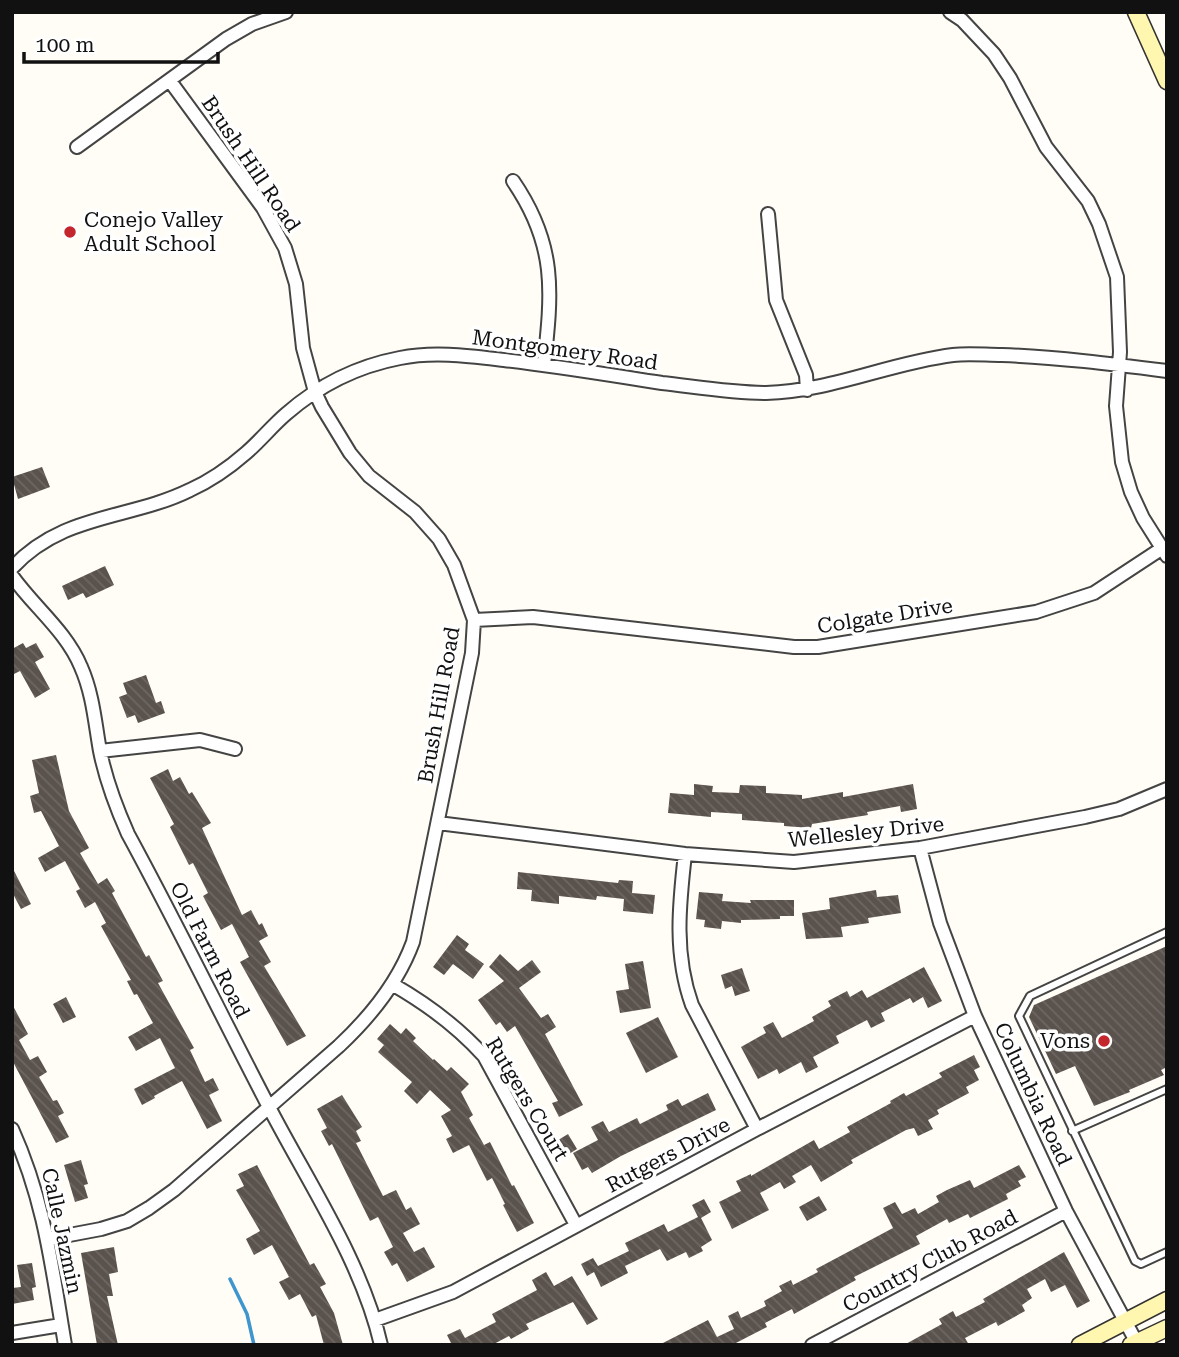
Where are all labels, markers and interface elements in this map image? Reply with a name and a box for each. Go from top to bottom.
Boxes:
scale bar [24,21,219,65]
text: 100 m [35,33,95,57]
street label: Brush Hill Road [197,91,306,237]
place label: Conejo Valley Adult School [84,208,224,256]
marker: Conejo Valley Adult School [62,224,78,240]
street label: Montgomery Road [471,325,660,375]
street label: Colgate Drive [816,593,954,639]
street label: Brush Hill Road [413,624,465,785]
street label: Wellesley Drive [787,812,945,852]
street label: Old Farm Road [165,878,255,1023]
street label: Columbia Road [989,1019,1077,1170]
place label: Vons [1040,1029,1090,1053]
street label: Rutgers Court [481,1033,573,1165]
marker: Vons [1096,1033,1112,1049]
street label: Rutgers Drive [602,1112,734,1198]
street label: Calle Jazmin [37,1166,87,1297]
street label: Country Club Road [839,1205,1022,1317]

